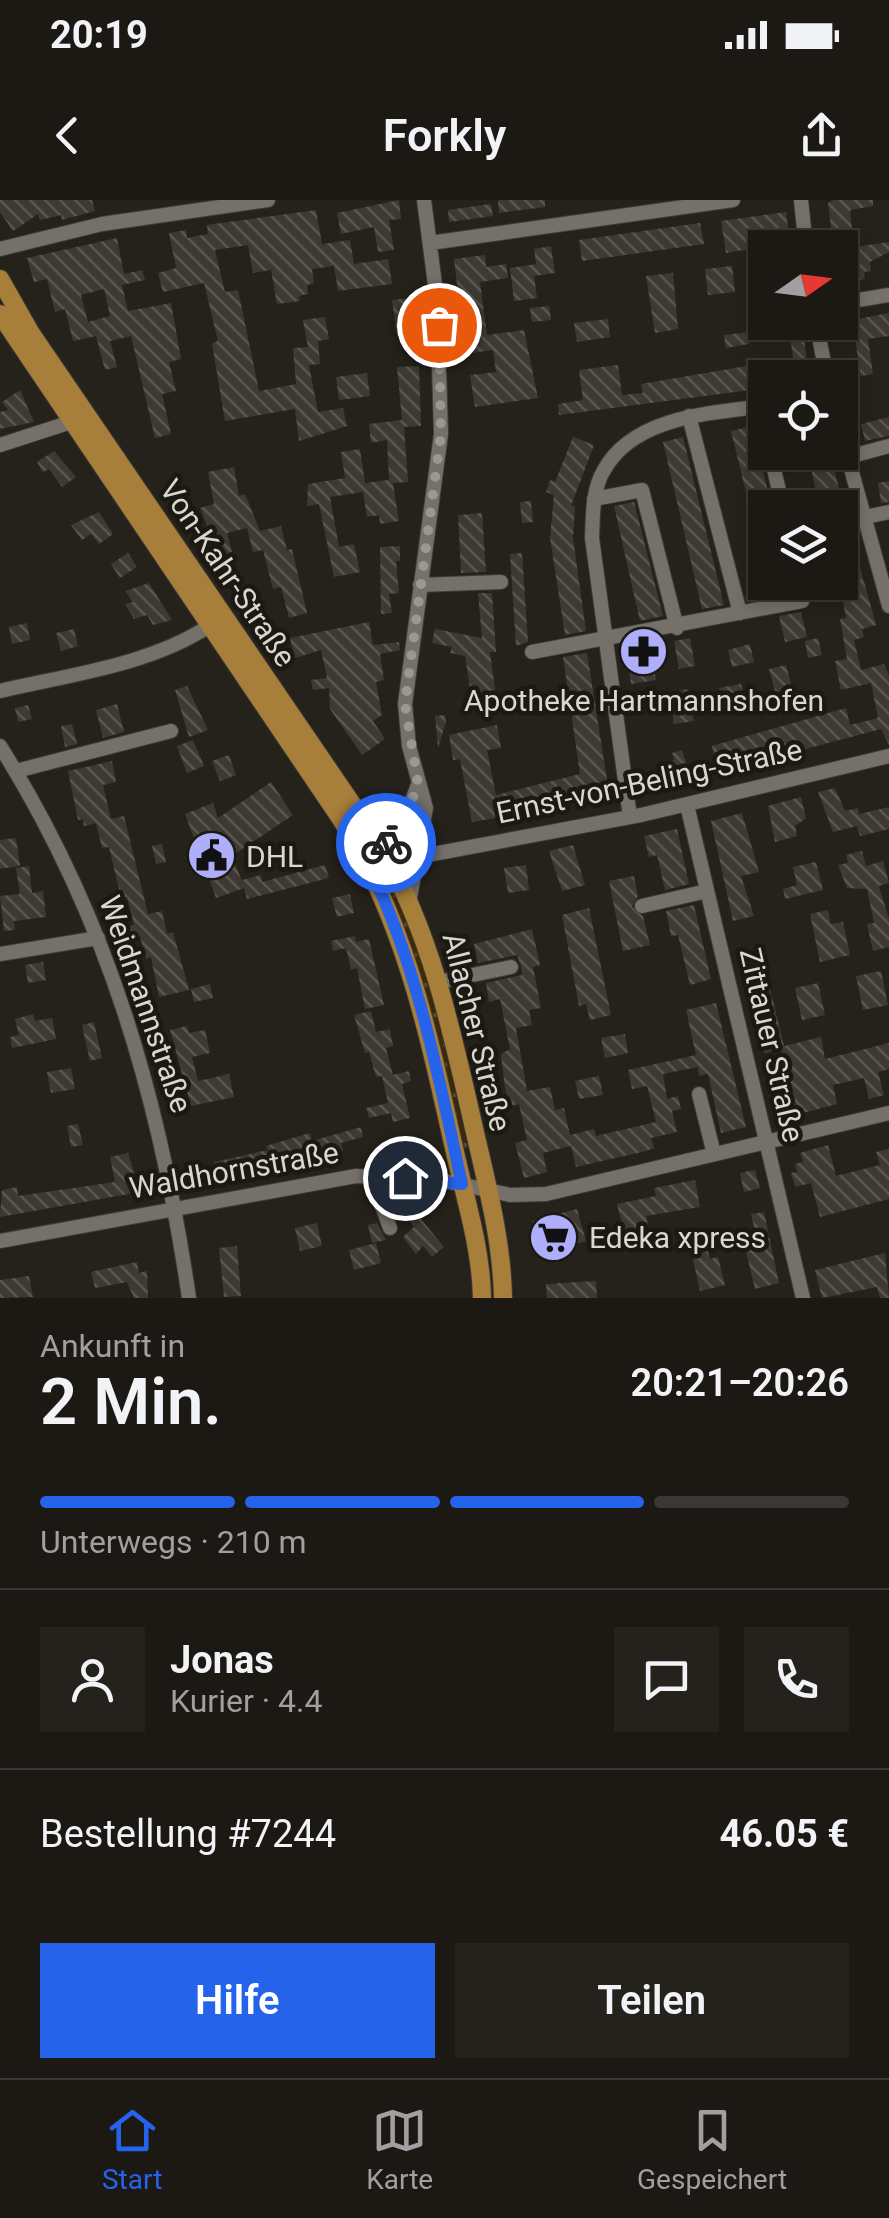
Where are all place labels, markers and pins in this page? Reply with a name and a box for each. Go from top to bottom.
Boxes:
pin [397,283,482,368]
pharmacy icon: Apotheke Hartmannshofen [618,625,670,677]
place label: Apotheke Hartmannshofen [464,683,824,718]
public building icon: DHL [185,830,237,882]
place label: DHL [246,839,303,874]
pin [363,1136,448,1221]
supermarket icon: Edeka xpress [528,1211,580,1263]
place label: Edeka xpress [589,1220,766,1255]

